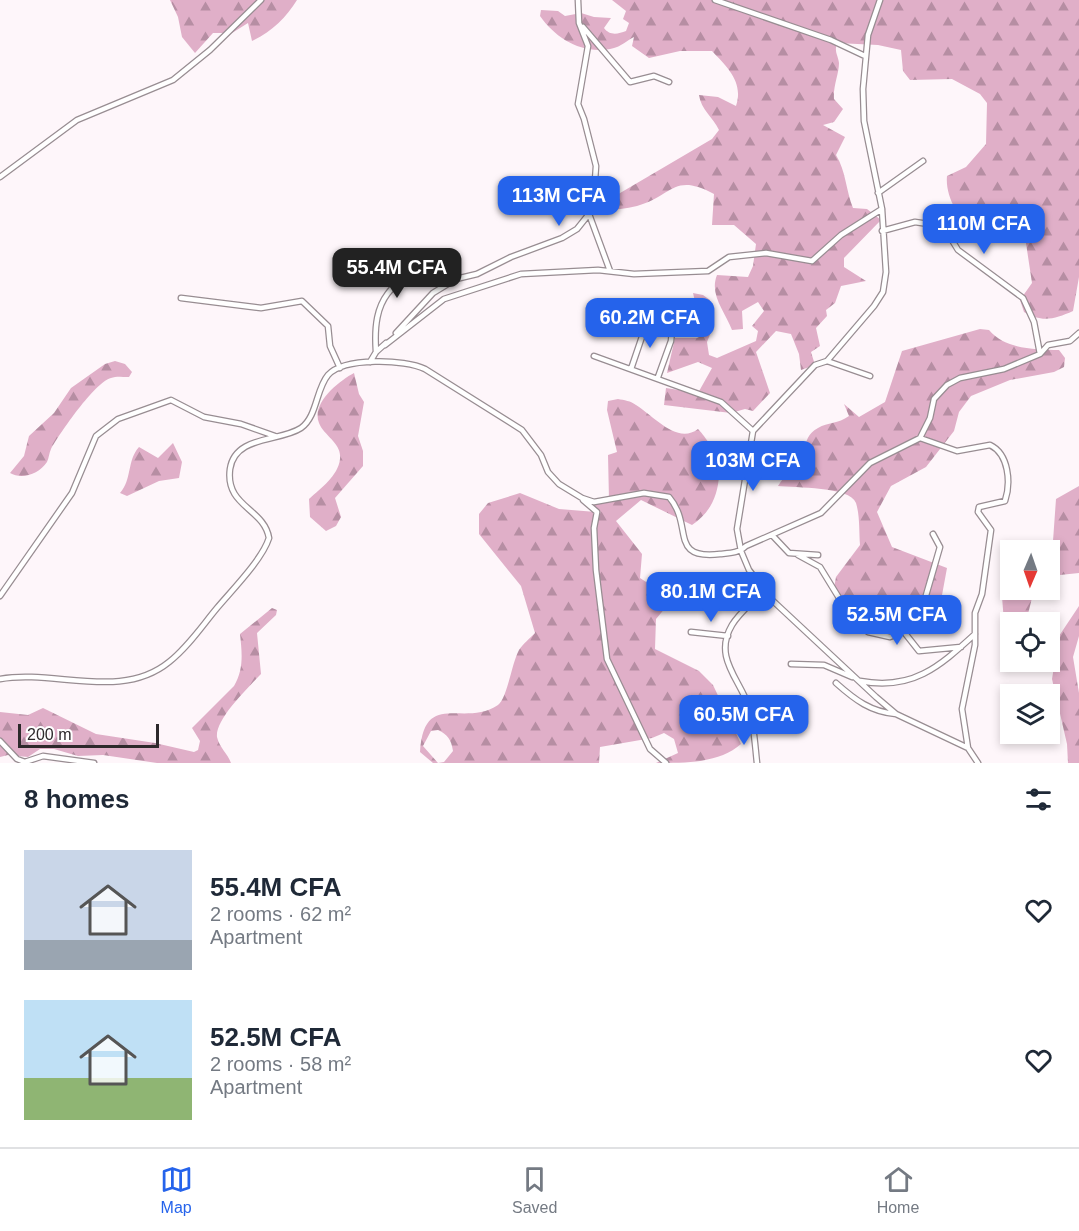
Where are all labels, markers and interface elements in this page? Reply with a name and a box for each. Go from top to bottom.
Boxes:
pin: 113M CFA [497,176,621,227]
text: 113M CFA [512,184,606,206]
pin: 110M CFA [922,204,1046,255]
text: 110M CFA [937,212,1031,234]
pin: 55.4M CFA [328,248,466,299]
text: 55.4M CFA [346,256,448,278]
pin: 60.2M CFA [581,298,719,349]
text: 60.2M CFA [599,306,701,328]
pin: 103M CFA [691,441,815,492]
text: 103M CFA [705,449,801,471]
north arrow [1000,540,1060,600]
map controls [1000,540,1060,744]
pin: 80.1M CFA [642,572,780,623]
text: 80.1M CFA [660,580,762,602]
pin: 52.5M CFA [828,595,966,646]
text: 52.5M CFA [846,603,948,625]
button: locate [1000,612,1060,672]
button: layers [1000,684,1060,744]
pin: 60.5M CFA [675,695,813,746]
text: 60.5M CFA [693,703,795,725]
scale bar [18,721,159,748]
text: 200 m [27,726,71,743]
icon: filters [1022,783,1055,816]
text: 8 homes [24,784,130,814]
text: 55.4M CFA [210,872,342,902]
icon: home [72,874,144,946]
icon: heart [1022,894,1055,927]
text: 2 rooms · 62 m² [210,903,351,925]
text: Apartment [210,926,302,948]
text: 52.5M CFA [210,1022,342,1052]
icon: home [72,1024,144,1096]
icon: heart [1022,1044,1055,1077]
text: 2 rooms · 58 m² [210,1053,351,1075]
text: Apartment [210,1076,302,1098]
tab: Map [160,1163,193,1217]
tab: Saved [512,1163,557,1217]
tab: Home [877,1163,919,1217]

